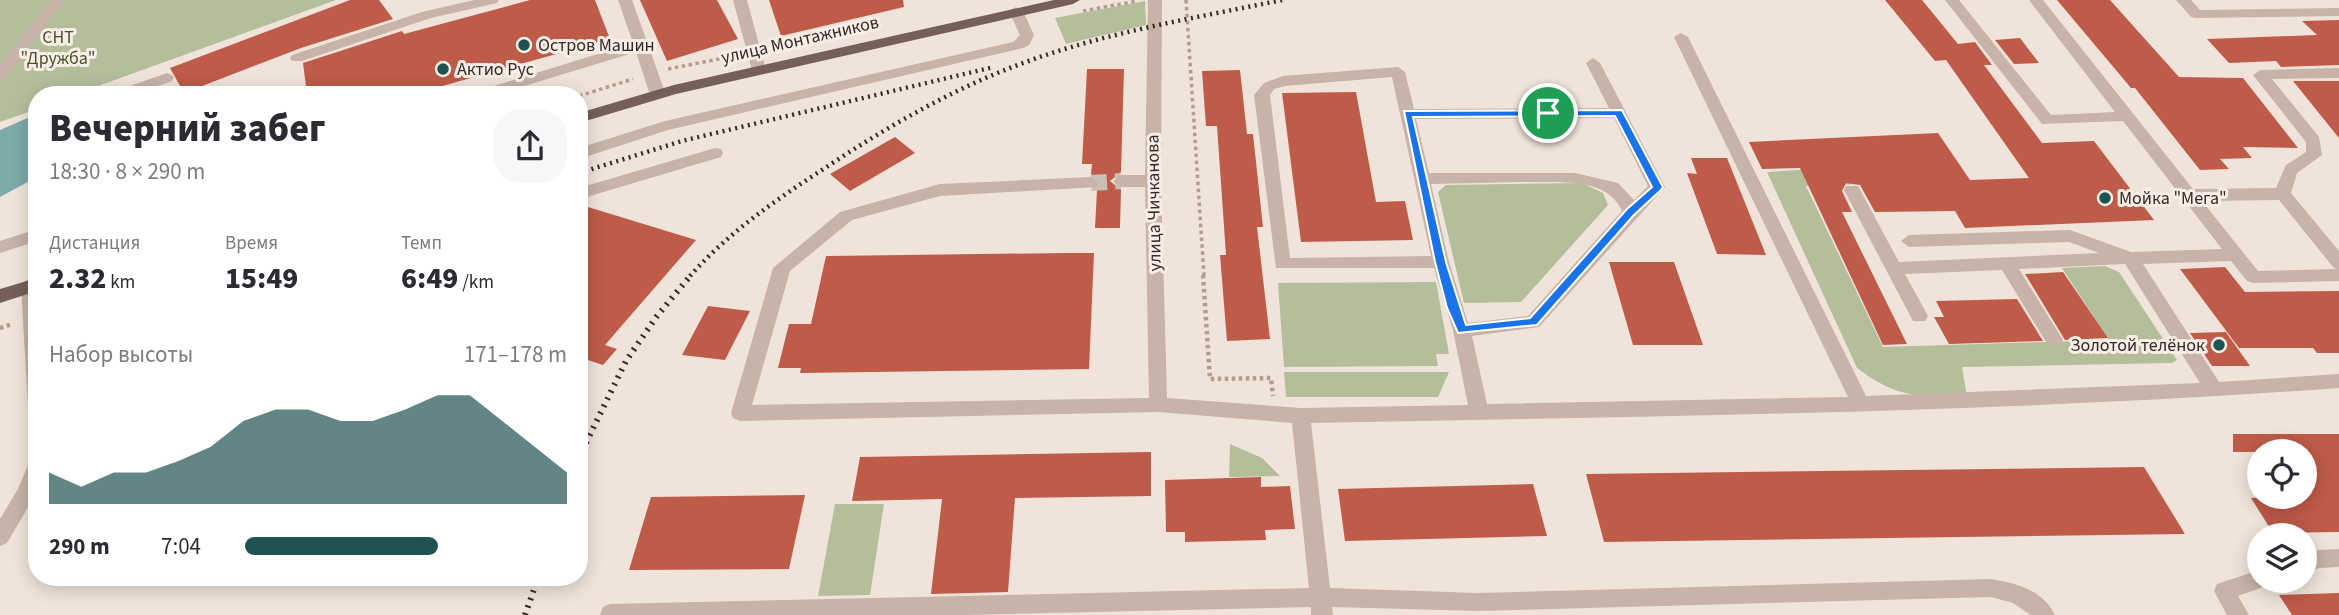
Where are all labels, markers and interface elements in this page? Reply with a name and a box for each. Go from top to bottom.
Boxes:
street label: улица Монтажников [719,10,881,70]
park label: СНТ "Дружба" [21,25,95,71]
place label: Остров Машин [538,33,655,58]
marker: Остров Машин [516,37,532,53]
place label: Актио Рус [457,57,534,82]
marker: Актио Рус [435,61,451,77]
pin [1518,83,1578,143]
icon: arrive [1529,94,1567,132]
text: Вечерний забег [49,102,326,156]
button: share [493,109,567,183]
street label: улица Чичканова [1140,134,1168,272]
text: 18:30 · 8 × 290 m [49,155,205,188]
place label: Мойка "Мега" [2119,186,2227,211]
marker: Мойка "Мега" [2097,190,2113,206]
text: Дистанция [49,230,140,257]
text: Время [225,230,278,257]
text: Темп [401,230,442,257]
text: 2.32 [49,257,106,300]
text: 15:49 [225,257,298,300]
text: 6:49 [401,257,458,300]
text: km [106,269,135,296]
text: /km [458,269,494,296]
place label: Золотой телёнок [2071,333,2205,358]
marker: Золотой телёнок [2211,337,2227,353]
text: Набор высоты [49,338,193,371]
text: 171–178 m [464,338,567,371]
map controls [2247,439,2317,593]
button: locate [2247,439,2317,509]
button: layers [2247,523,2317,593]
text: 290 m [49,530,110,563]
text: 7:04 [161,530,201,563]

